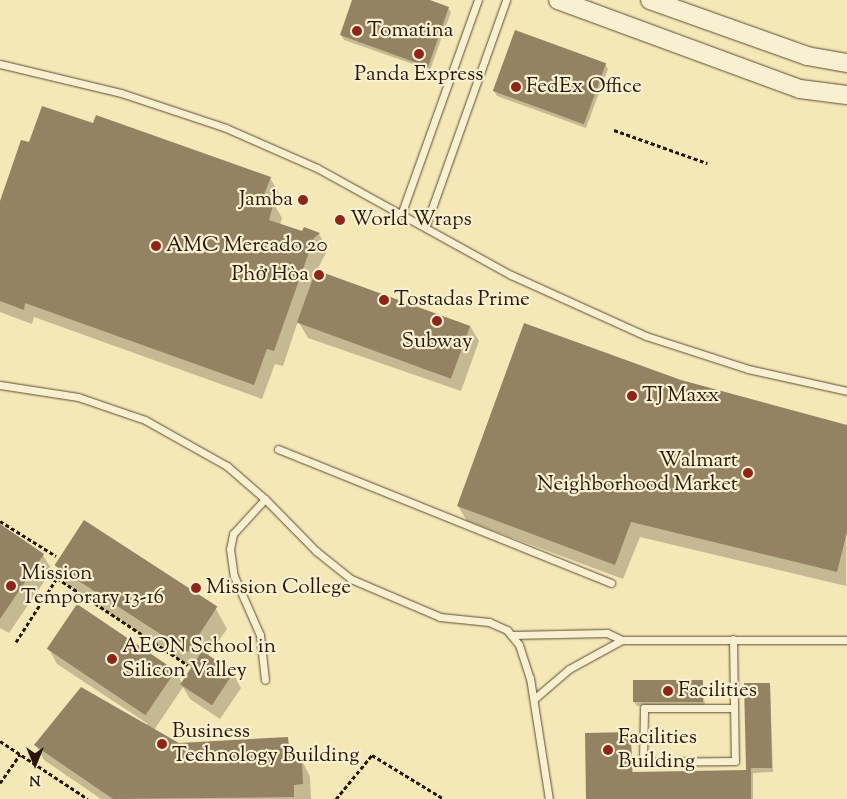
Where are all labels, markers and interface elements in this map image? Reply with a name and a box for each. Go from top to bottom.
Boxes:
place label: Tomatina [367,18,453,44]
marker: Tomatina [351,25,363,37]
marker: Panda Express [413,48,425,60]
place label: Panda Express [354,62,484,88]
place label: FedEx Office [526,74,642,100]
marker: FedEx Office [510,81,522,93]
place label: Jamba [239,187,293,213]
marker: Jamba [297,194,309,206]
place label: World Wraps [350,207,472,233]
marker: World Wraps [334,214,346,226]
place label: AMC Mercado 20 [166,233,328,259]
marker: AMC Mercado 20 [150,240,162,252]
place label: Phở Hòa [231,262,309,288]
marker: Phở Hòa [313,269,325,281]
place label: Tostadas Prime [394,287,530,313]
marker: Tostadas Prime [378,294,390,306]
marker: Subway [431,315,443,327]
place label: Subway [402,329,472,355]
place label: TJ Maxx [642,383,719,409]
marker: TJ Maxx [626,390,638,402]
place label: Walmart Neighborhood Market [537,448,738,498]
marker: Walmart Neighborhood Market [742,467,754,479]
place label: Mission Temporary 13-16 [21,561,164,611]
place label: Mission College [206,575,351,601]
marker: Mission Temporary 13-16 [5,580,17,592]
marker: Mission College [190,582,202,594]
place label: AEON School in Silicon Valley [122,634,276,684]
marker: AEON School in Silicon Valley [106,653,118,665]
place label: Facilities [678,678,757,704]
marker: Facilities [662,685,674,697]
place label: Business Technology Building [172,719,360,769]
place label: Facilities Building [618,725,697,775]
marker: Business Technology Building [156,738,168,750]
north arrow [10,739,60,789]
marker: Facilities Building [602,744,614,756]
text: N [29,769,41,789]

